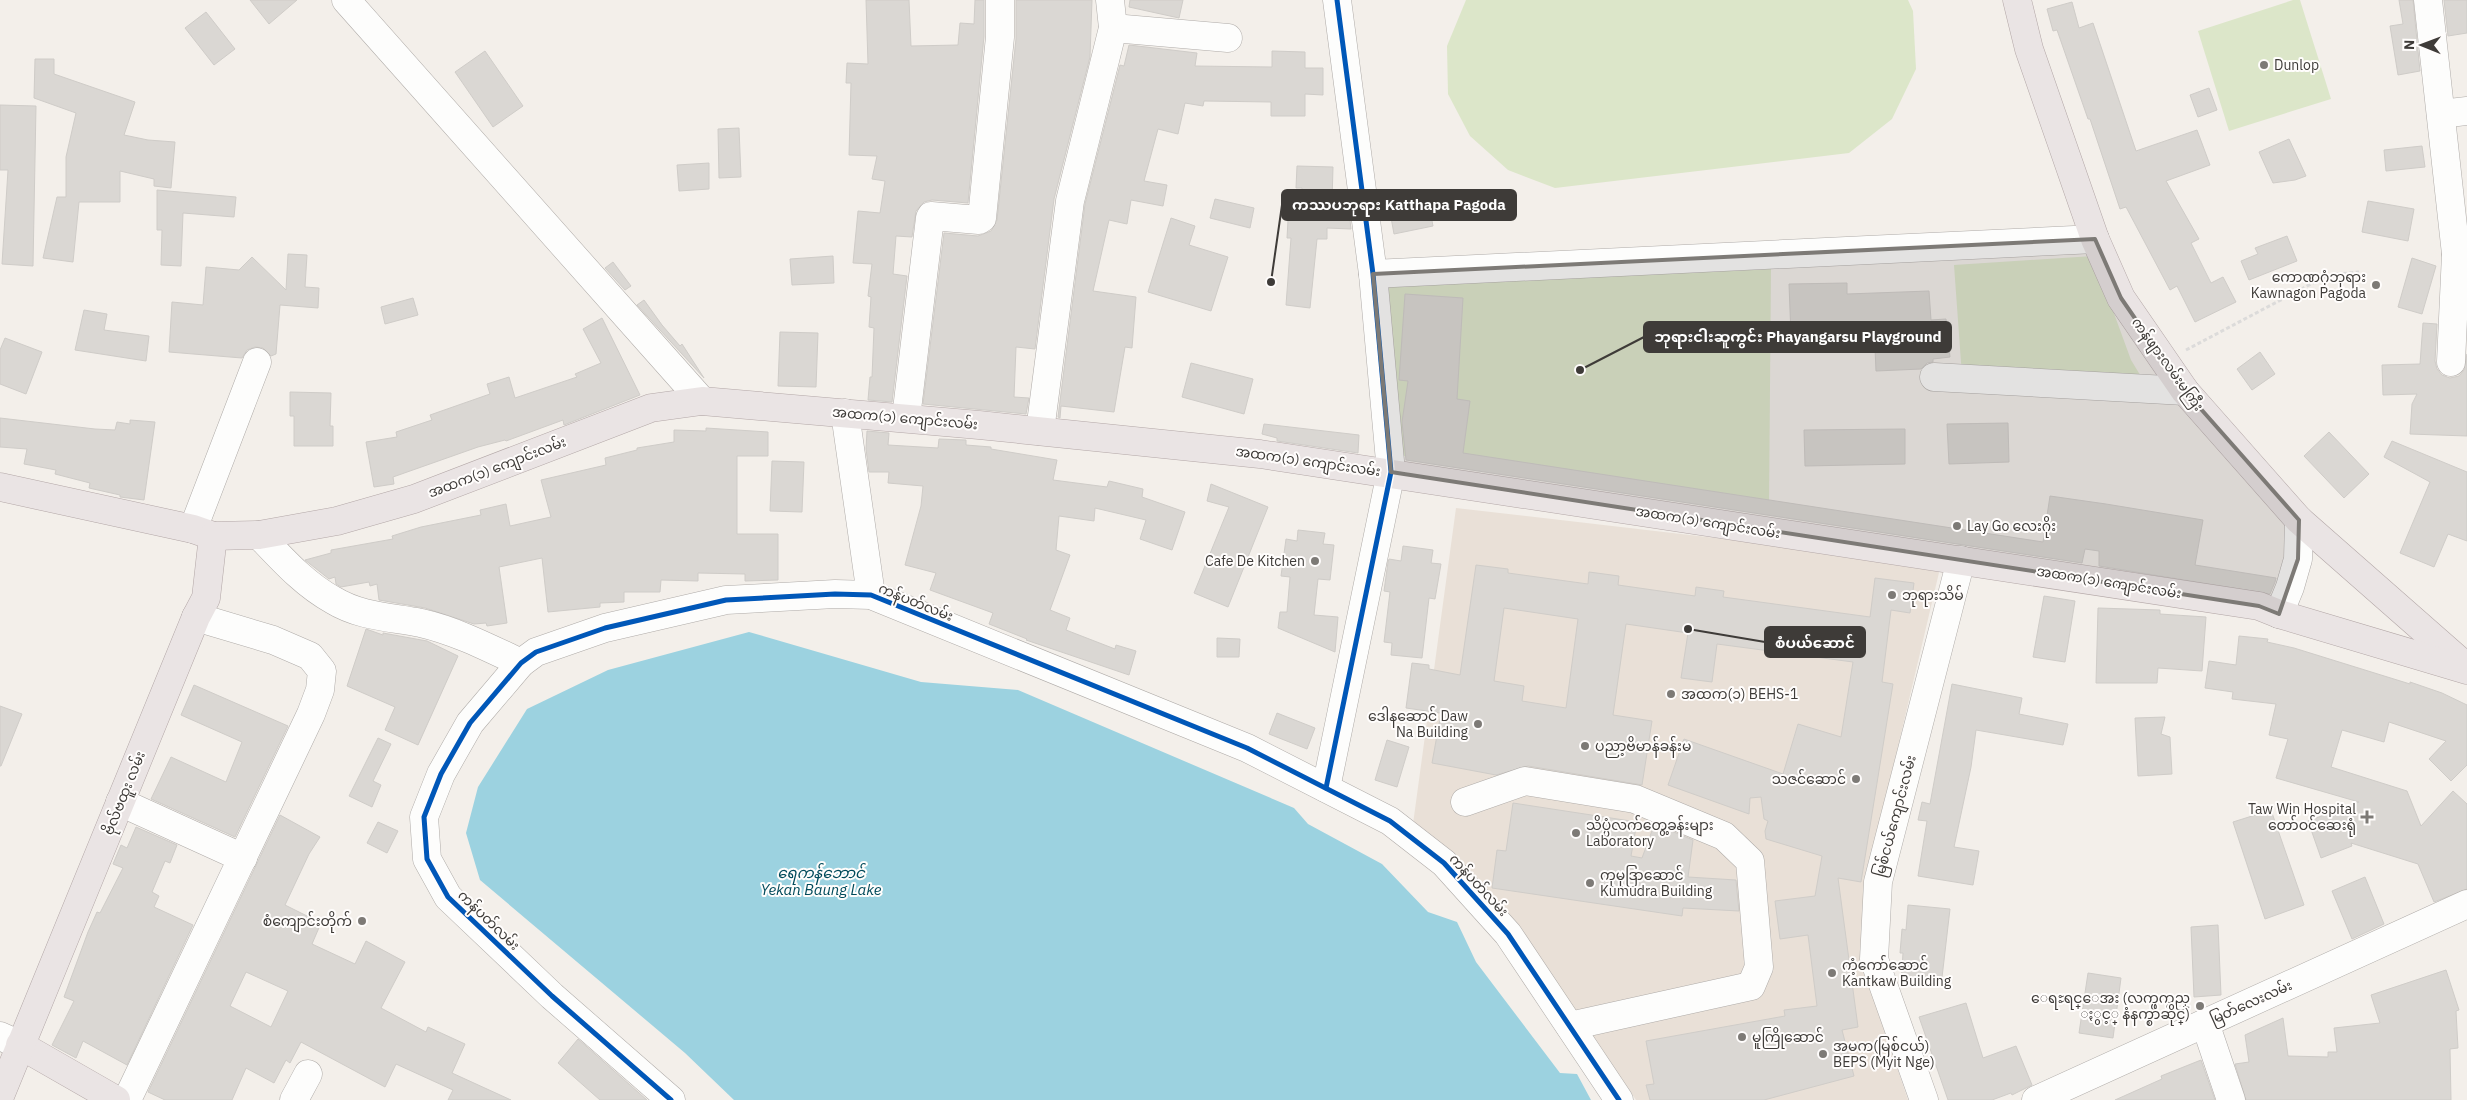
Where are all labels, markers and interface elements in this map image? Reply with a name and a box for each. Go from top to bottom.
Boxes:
north arrow [2397,20,2447,70]
text: N [2400,40,2418,50]
place label: Dunlop [2274,56,2319,74]
marker: Dunlop [2258,59,2270,71]
callout: ကဿပဘုရား Katthapa Pagoda [1282,190,1516,220]
text: ကဿပဘုရား Katthapa Pagoda [1292,195,1506,217]
place label: ကောဏဂုံဘုရား Kawnagon Pagoda [2251,268,2367,302]
marker: ကောဏဂုံဘုရား Kawnagon Pagoda [2370,279,2382,291]
street label: ကန်ဖျားလမ်းမကြီး [2126,313,2209,416]
callout: ဘုရားငါးဆူကွင်း Phayangarsu Playground [1644,322,1951,352]
text: ဘုရားငါးဆူကွင်း Phayangarsu Playground [1654,327,1942,349]
street label: အထက(၁) ကျောင်းလမ်း [831,402,979,436]
street label: အထက(၁) ကျောင်းလမ်း [425,431,570,504]
street label: အထက(၁) ကျောင်းလမ်း [1234,441,1382,483]
street label: အထက(၁) ကျောင်းလမ်း [1634,501,1782,545]
place label: Lay Go လေးဂိုး [1967,516,2056,538]
marker: Lay Go လေးဂိုး [1951,520,1963,532]
place label: Cafe De Kitchen [1205,552,1305,570]
marker: Cafe De Kitchen [1309,555,1321,567]
street label: အထက(၁) ကျောင်းလမ်း [2035,561,2183,605]
street label: ကန်ပတ်လမ်း [875,578,956,628]
place label: ဘုရားသိမ် [1902,585,1964,607]
marker: ဘုရားသိမ် [1886,589,1898,601]
callout: စံပယ်ဆောင် [1765,627,1865,657]
text: စံပယ်ဆောင် [1775,633,1855,652]
place label: အထက(၁) BEHS-1 [1681,685,1798,703]
marker: အထက(၁) BEHS-1 [1665,688,1677,700]
place label: ဒေါနဆောင် Daw Na Building [1368,706,1469,741]
marker: ဒေါနဆောင် Daw Na Building [1472,718,1484,730]
place label: ပညာ့ဗိမာန်ခန်းမ [1595,736,1691,758]
marker: ပညာ့ဗိမာန်ခန်းမ [1579,740,1591,752]
street label: ဗိုလ်ဗထူး လမ်း [98,748,152,839]
street label: မြစ်ငယ်ကျောင်းလမ်း [1869,753,1923,880]
place label: သဇင်ဆောင် [1772,769,1846,788]
marker: သဇင်ဆောင် [1850,773,1862,785]
place label: Taw Win Hospital တော်ဝင်ဆေးရုံ [2248,800,2356,837]
marker: Taw Win Hospital တော်ဝင်ဆေးရုံ [2360,810,2374,824]
place label: သိပ္ပံလက်တွေ့ခန်းများ Laboratory [1586,815,1714,850]
marker: သိပ္ပံလက်တွေ့ခန်းများ Laboratory [1570,827,1582,839]
street label: ကန်ပတ်လမ်း [1443,849,1513,922]
water label: ရေကန်ဘောင် Yekan Baung Lake [761,862,882,899]
place label: ကုမုဒြာဆောင် Kumudra Building [1600,865,1713,900]
marker: ကုမုဒြာဆောင် Kumudra Building [1584,877,1596,889]
street label: ကန်ပတ်လမ်း [452,885,524,956]
place label: စံကျောင်းတိုက် [263,911,352,933]
marker: စံကျောင်းတိုက် [356,915,368,927]
place label: ကံ့ကော်ဆောင် Kantkaw Building [1842,955,1952,990]
marker: ကံ့ကော်ဆောင် Kantkaw Building [1826,967,1838,979]
street label: မြတ်လေးလမ်း [2207,975,2296,1031]
place label: ေရႊရင္ေအး (လက္ဖက္ရည္ ႏွင့္ နံနက္စာဆိုင္) [2031,989,2190,1026]
marker: ေရႊရင္ေအး (လက္ဖက္ရည္ ႏွင့္ နံနက္စာဆိုင္) [2194,1000,2206,1012]
place label: မူကြိုဆောင် [1752,1027,1824,1049]
marker: မူကြိုဆောင် [1736,1031,1748,1043]
place label: အမက(မြစ်ငယ်) BEPS (Myit Nge) [1833,1036,1935,1071]
marker: အမက(မြစ်ငယ်) BEPS (Myit Nge) [1817,1048,1829,1060]

